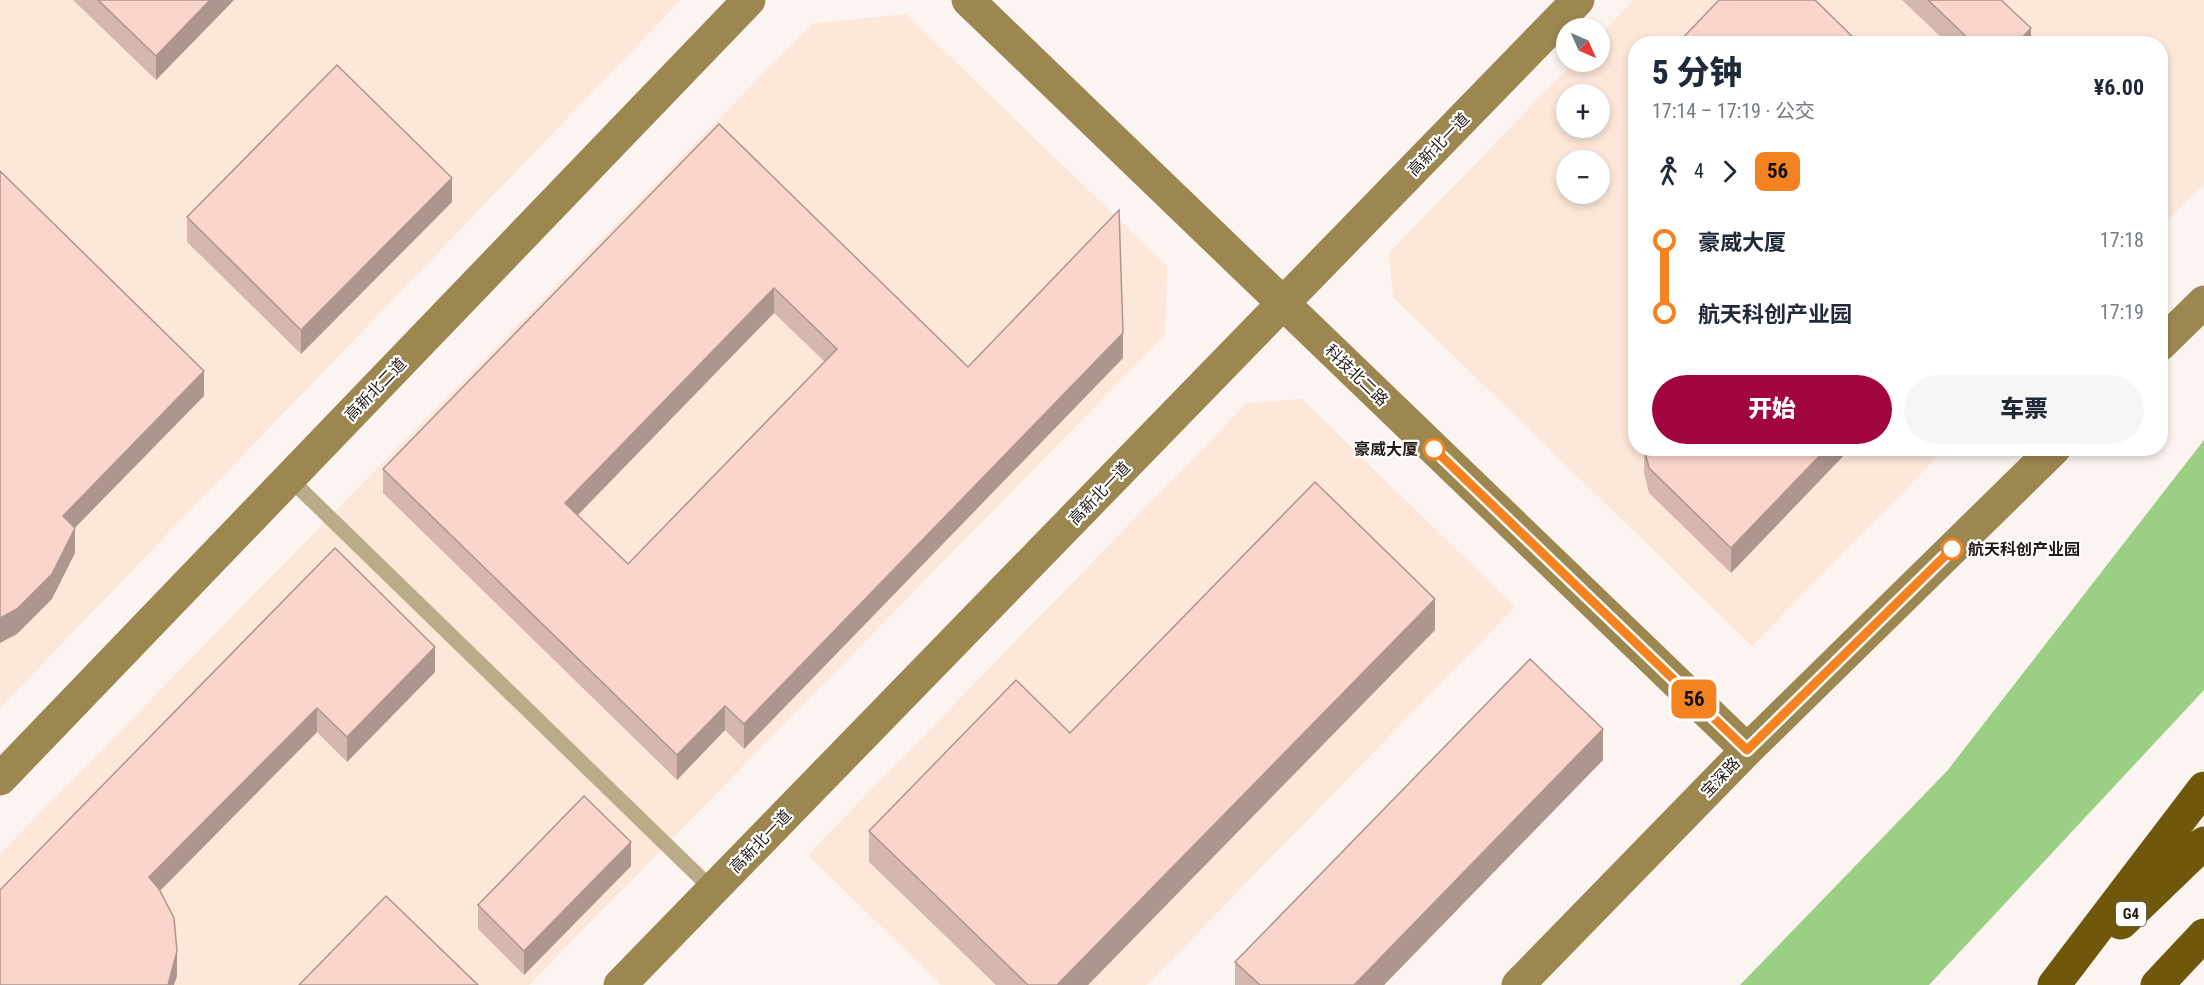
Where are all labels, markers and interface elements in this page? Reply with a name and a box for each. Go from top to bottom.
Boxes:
north arrow [1556,18,1610,72]
map controls [1556,18,1610,204]
text: 5 分钟 [1652,53,1742,92]
text: ¥6.00 [2094,75,2144,100]
button: + [1556,84,1610,138]
text: 17:14 – 17:19 · 公交 [1652,99,1815,123]
street label: 高新北一道 [1404,109,1473,180]
button: − [1556,150,1610,204]
icon: walk [1652,155,1685,188]
icon: forward [1713,155,1746,188]
text: 4 [1694,159,1704,183]
text: 56 [1767,159,1788,183]
text: 17:18 [2100,228,2144,252]
text: 豪威大厦 [1698,230,1786,255]
text: 17:19 [2100,300,2144,324]
text: 航天科创产业园 [1698,302,1852,327]
street label: 科技北二路 [1321,341,1392,410]
street label: 高新北二道 [341,354,410,425]
button: 开始 [1652,375,1892,444]
button: 车票 [1904,375,2144,444]
marker: 豪威大厦 [1423,438,1445,460]
place label: 豪威大厦 [1354,440,1418,459]
street label: 高新北一道 [1065,458,1134,529]
marker: 航天科创产业园 [1941,538,1963,560]
place label: 航天科创产业园 [1968,540,2080,559]
line badge: 56 [1667,680,1721,718]
text: 56 [1683,687,1705,711]
street label: 宝深路 [1697,753,1744,801]
street label: 高新北一道 [726,806,795,877]
road number: G4 [2116,902,2146,926]

